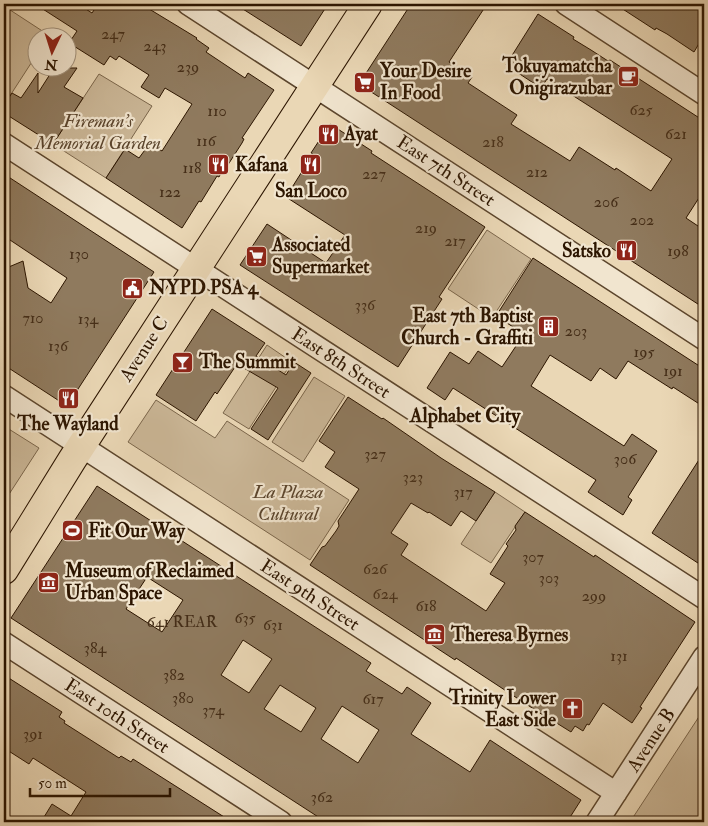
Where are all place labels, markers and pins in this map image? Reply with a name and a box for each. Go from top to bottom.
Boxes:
place label: Tokuyamatcha Onigirazubar [501,54,613,101]
place label: Your Desire In Food [379,59,471,105]
cafe icon: Tokuyamatcha Onigirazubar [616,65,640,89]
supermarket icon: Your Desire In Food [352,70,376,94]
restaurant icon: Ayat [316,122,340,146]
place label: Ayat [343,122,379,147]
restaurant icon: Kafana [207,153,231,177]
place label: Kafana [235,153,289,177]
restaurant icon: San Loco [299,153,323,177]
place label: San Loco [275,179,347,203]
place label: Associated Supermarket [271,233,370,280]
place label: Satsko [562,239,611,263]
restaurant icon: Satsko [615,239,639,263]
supermarket icon: Associated Supermarket [244,244,268,268]
public building icon: NYPD PSA 4 [121,276,145,300]
place label: NYPD PSA 4 [148,276,260,300]
place label: East 7th Baptist Church - Graffiti [401,304,534,350]
building icon: East 7th Baptist Church - Graffiti [537,315,561,339]
bar icon: The Summit [171,350,195,374]
place label: The Summit [198,350,297,374]
restaurant icon: The Wayland [56,386,80,410]
place label: The Wayland [16,412,119,437]
sports icon: Fit Our Way [60,519,84,543]
place label: Fit Our Way [88,519,186,544]
place label: Museum of Reclaimed Urban Space [64,559,235,606]
museum icon: Museum of Reclaimed Urban Space [37,570,61,594]
museum icon: Theresa Byrnes [423,623,447,647]
place label: Theresa Byrnes [450,623,569,648]
place label: Trinity Lower East Side [448,686,557,732]
church icon: Trinity Lower East Side [560,697,584,721]

